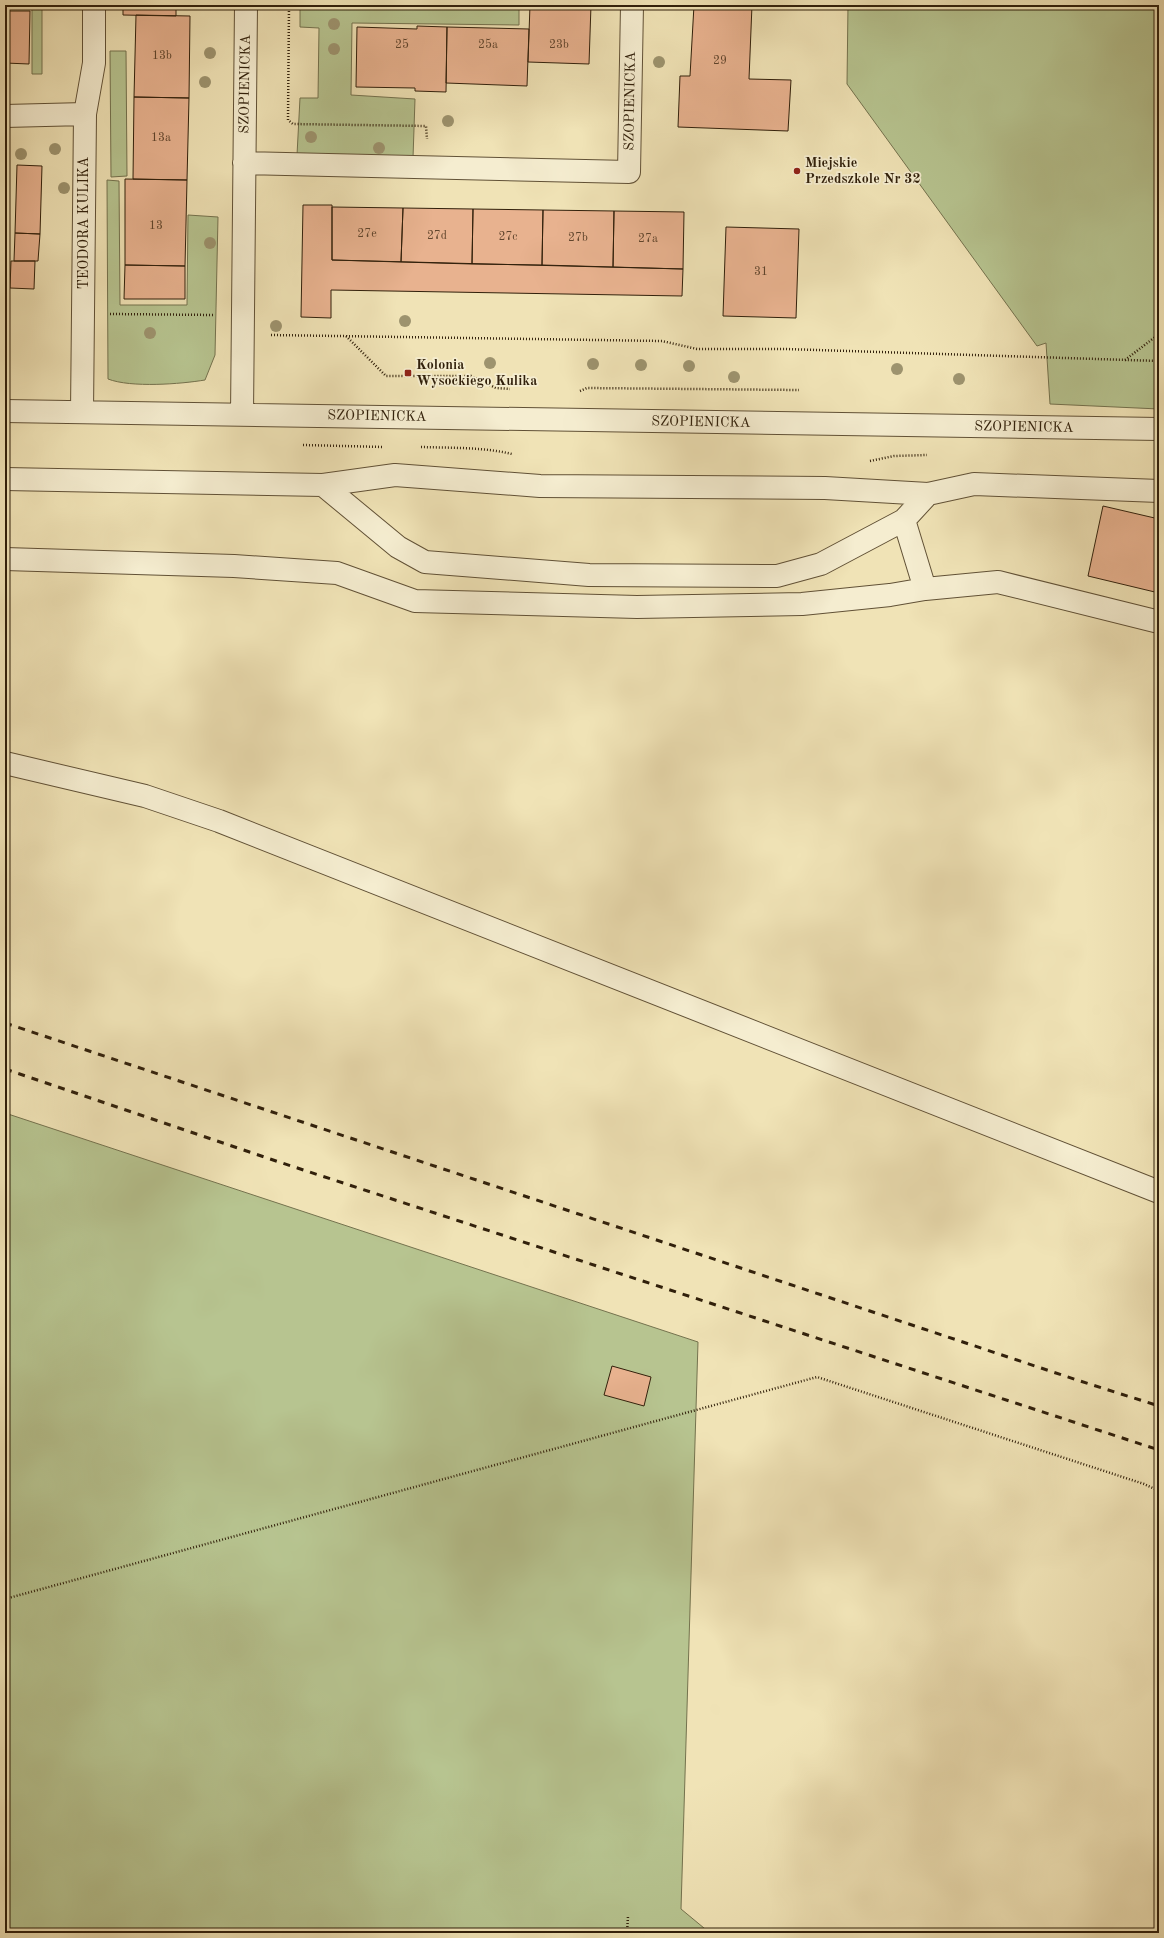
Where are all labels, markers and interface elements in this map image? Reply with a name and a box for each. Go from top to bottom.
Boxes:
street label: SZOPIENICKA [237,34,253,134]
house number: 25 [395,38,409,51]
house number: 25a [478,38,498,51]
house number: 23b [549,39,569,51]
house number: 13b [152,50,172,62]
street label: SZOPIENICKA [622,51,638,151]
house number: 29 [713,55,727,67]
house number: 13a [151,132,171,144]
street label: TEODORA KULIKA [77,156,91,289]
place label: Miejskie Przedszkole Nr 32 [805,156,921,186]
marker: Miejskie Przedszkole Nr 32 [792,166,802,176]
house number: 13 [149,220,163,232]
house number: 27e [357,228,377,240]
house number: 27d [427,230,447,242]
house number: 27c [498,231,518,243]
house number: 27b [568,232,588,244]
house number: 27a [638,233,658,245]
house number: 31 [754,266,768,278]
place label: Kolonia Wysockiego Kulika [416,358,537,388]
marker: Kolonia Wysockiego Kulika [403,368,413,378]
street label: SZOPIENICKA [327,408,427,424]
street label: SZOPIENICKA [651,414,751,430]
street label: SZOPIENICKA [974,419,1074,435]

